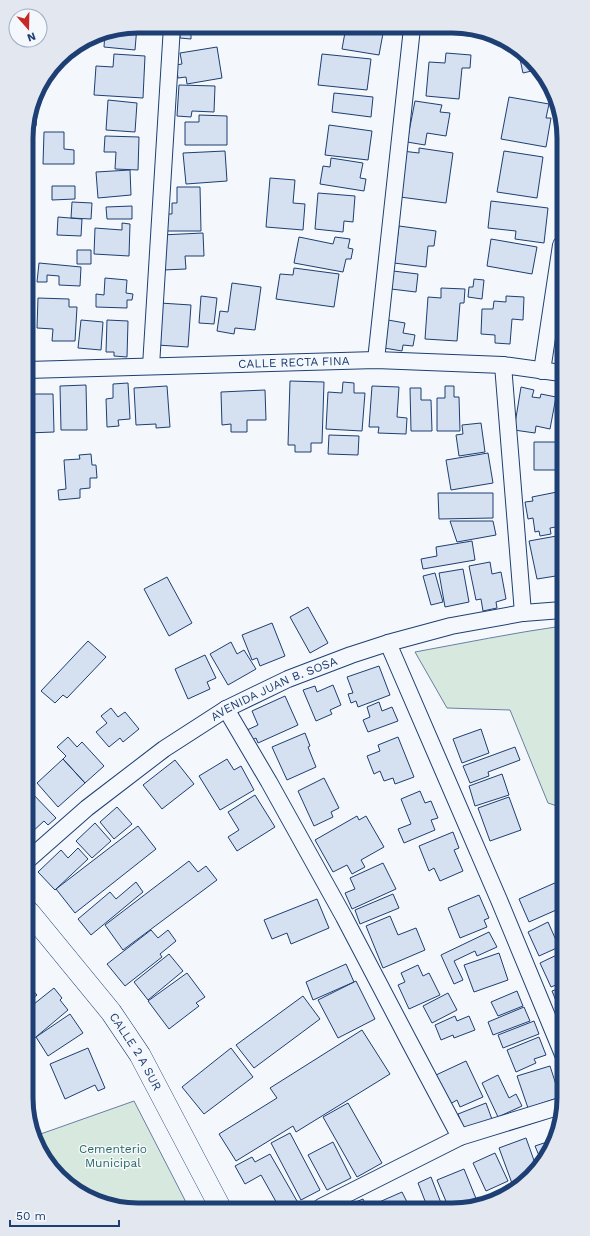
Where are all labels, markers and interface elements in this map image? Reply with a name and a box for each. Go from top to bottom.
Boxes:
north arrow [8,8,48,48]
text: N [25,29,37,44]
street label: CALLE RECTA FINA [238,354,350,371]
street label: AVENIDA JUAN B. SOSA [208,654,339,724]
street label: CALLE 2 A SUR [107,1010,164,1093]
park label: Cementerio Municipal [79,1142,147,1170]
scale bar [10,1202,119,1228]
text: 50 m [16,1209,46,1223]

